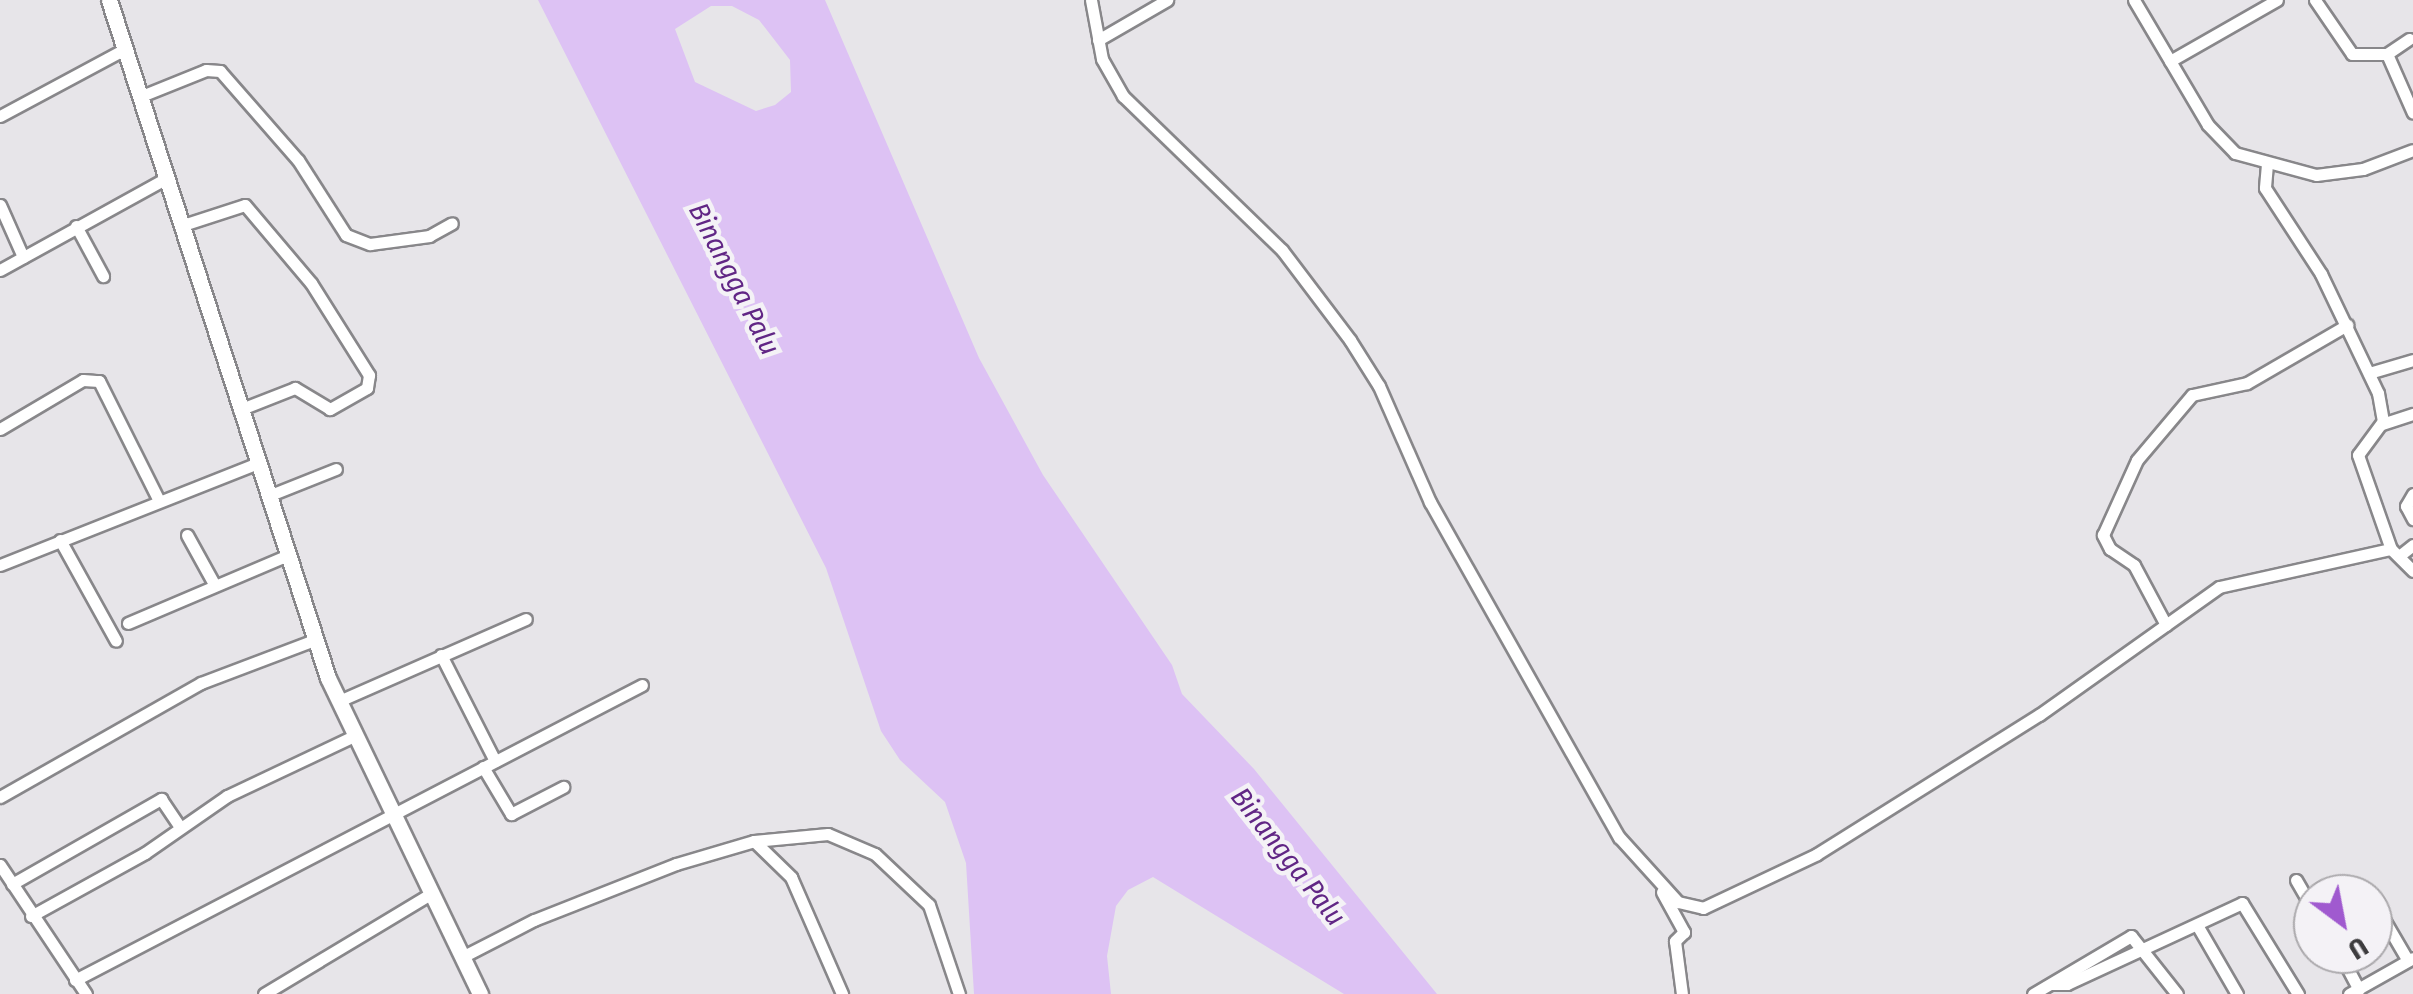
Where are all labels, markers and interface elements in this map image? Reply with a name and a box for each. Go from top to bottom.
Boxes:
water label: Binangga Palu [681,197,787,361]
water label: Binangga Palu [1224,781,1352,933]
north arrow [2293,874,2393,974]
text: U [2342,930,2374,967]

